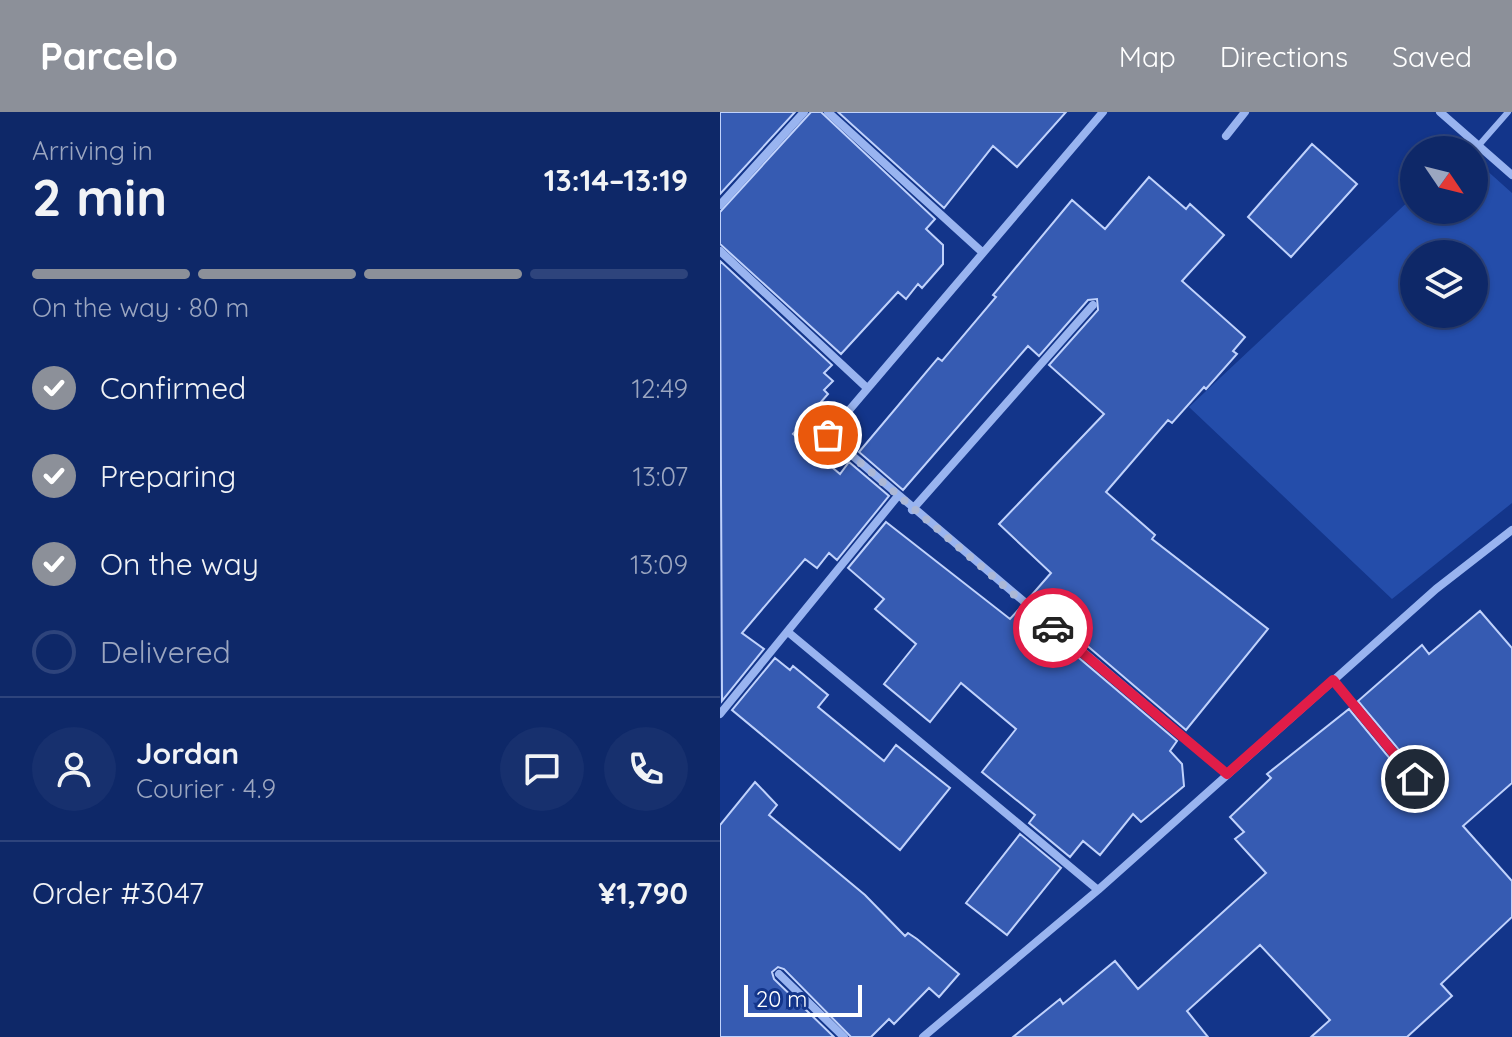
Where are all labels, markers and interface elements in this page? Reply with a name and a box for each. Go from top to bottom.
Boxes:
text: Parcelo [40,32,178,80]
text: Map [1119,39,1176,74]
text: Directions [1220,39,1348,74]
text: Saved [1392,39,1472,74]
text: Arriving in [32,134,153,167]
north arrow [1400,136,1488,224]
map controls [1400,136,1488,328]
text: 13:14–13:19 [544,161,688,199]
text: 2 min [32,164,167,229]
button: layers [1400,240,1488,328]
text: On the way · 80 m [32,291,249,324]
icon: check [32,366,76,410]
text: Confirmed [100,369,246,407]
text: 12:49 [631,372,688,405]
pin [794,401,862,469]
icon: bag [806,413,850,457]
icon: check [32,454,76,498]
text: Preparing [100,457,236,495]
text: 13:07 [633,460,688,493]
icon: check [32,542,76,586]
text: On the way [100,545,259,583]
text: 13:09 [630,548,688,581]
courier [1013,588,1093,668]
icon: car [1031,606,1075,650]
text: Delivered [100,633,231,671]
button: person [32,727,116,811]
button: chat [500,727,584,811]
button: phone [604,727,688,811]
text: Jordan [136,734,239,772]
pin [1381,745,1449,813]
icon: home [1393,757,1437,801]
text: Courier · 4.9 [136,772,276,805]
text: Order #3047 [32,874,204,912]
text: ¥1,790 [598,874,688,912]
scale bar [744,981,862,1017]
text: 20 m [756,985,807,1013]

